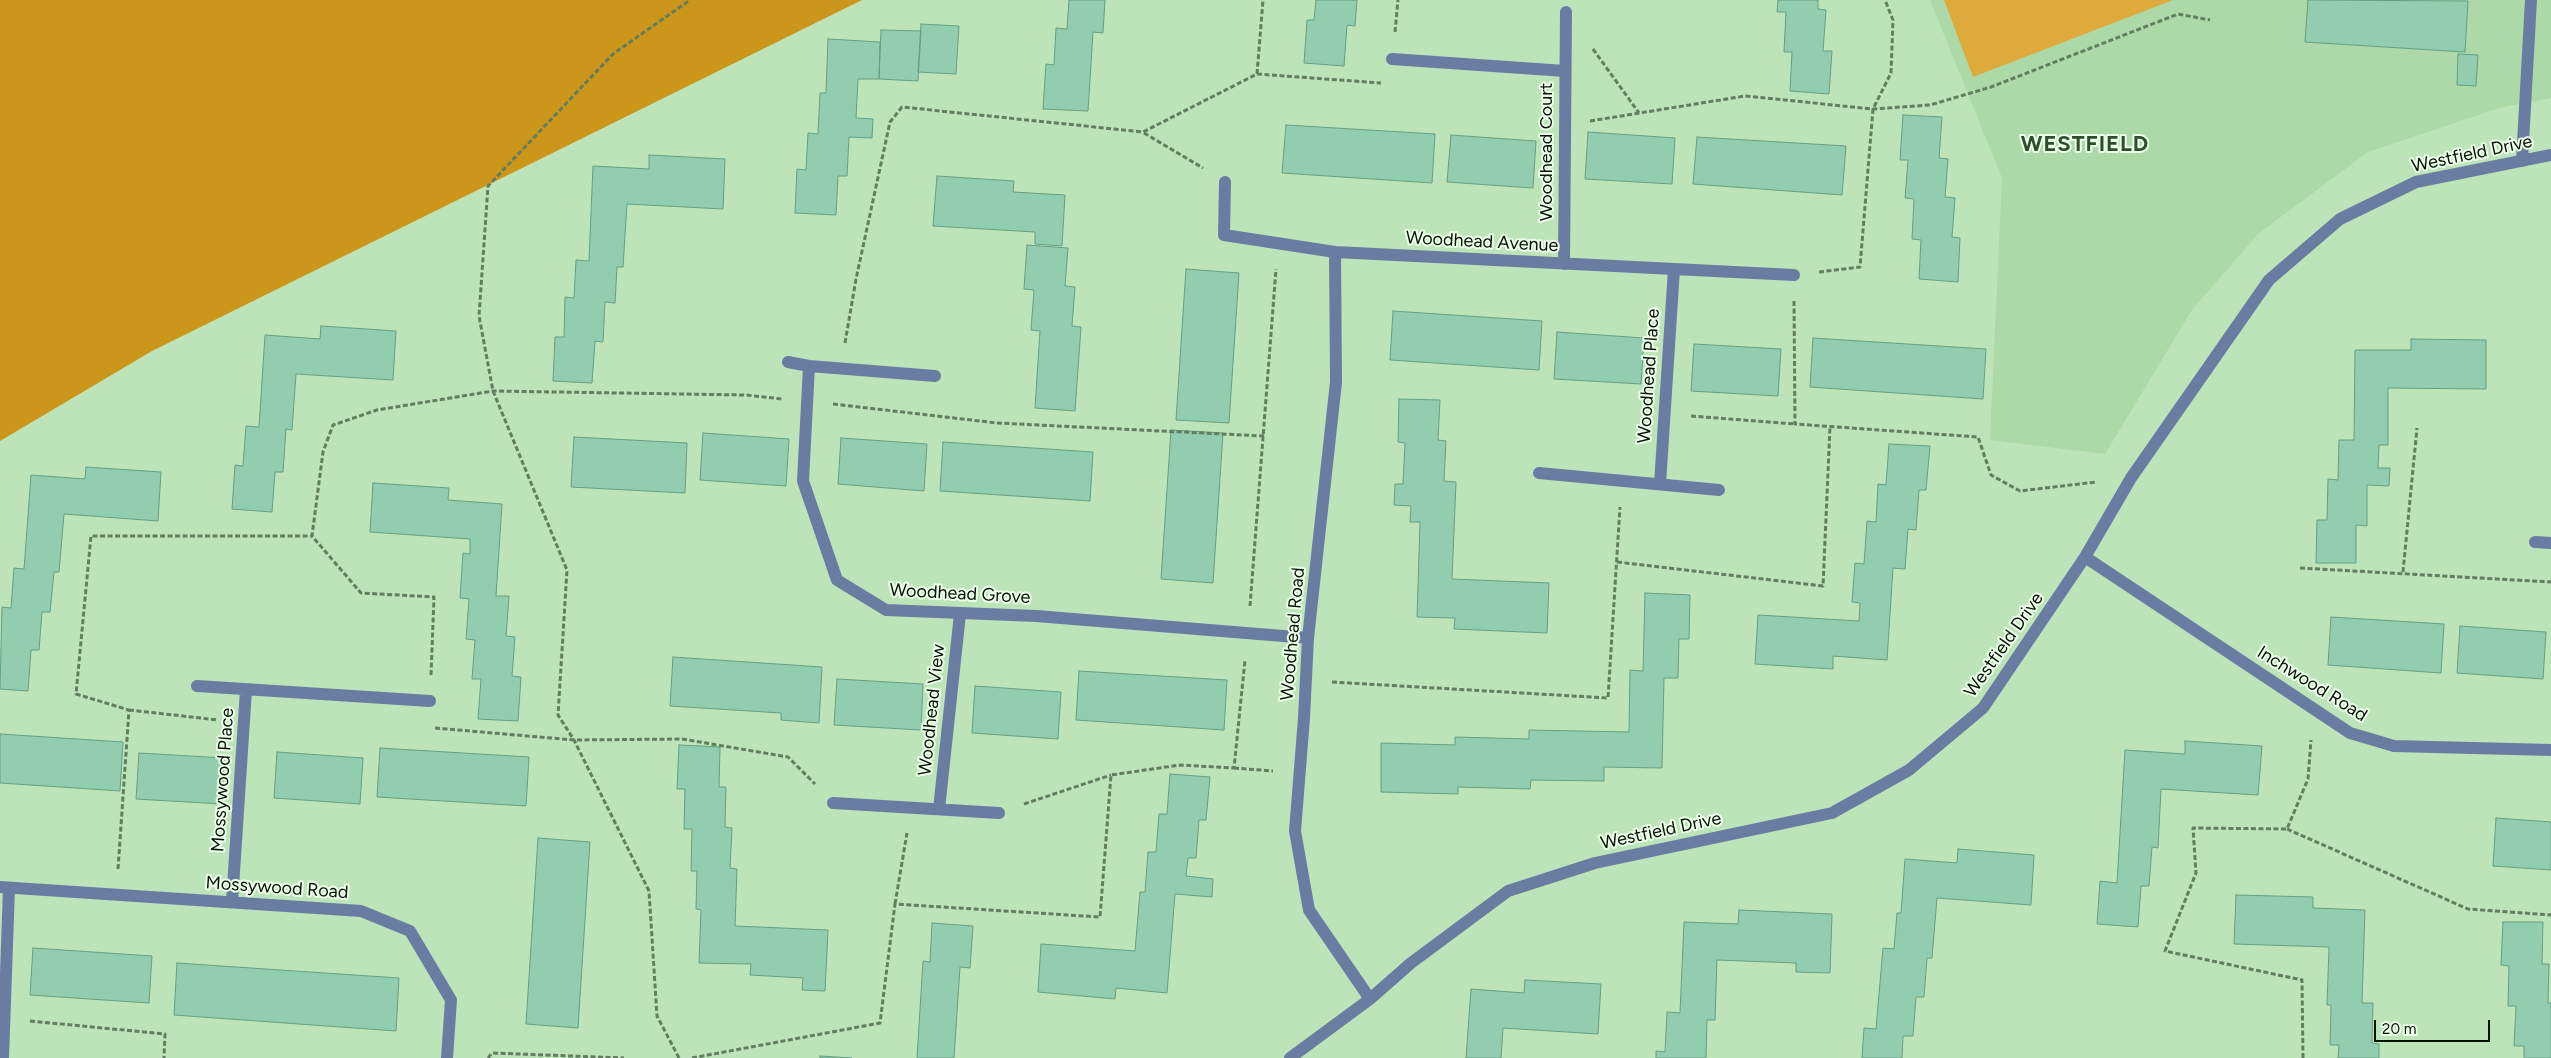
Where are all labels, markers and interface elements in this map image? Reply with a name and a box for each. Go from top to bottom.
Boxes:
street label: Woodhead Court [1536,83,1558,221]
street label: Westfield Drive [2410,131,2534,177]
district label: WESTFIELD [2020,132,2150,158]
street label: Woodhead Avenue [1405,227,1559,257]
street label: Woodhead Place [1634,308,1664,444]
street label: Woodhead Road [1276,567,1310,701]
street label: Woodhead Grove [889,580,1031,608]
street label: Westfield Drive [1960,589,2048,701]
street label: Inchwood Road [2253,642,2371,726]
street label: Woodhead View [914,643,950,777]
street label: Mossywood Place [207,707,239,853]
street label: Westfield Drive [1599,808,1723,854]
street label: Mossywood Road [205,872,349,904]
scale bar [2376,1010,2492,1042]
text: 20 m [2382,1020,2416,1038]

